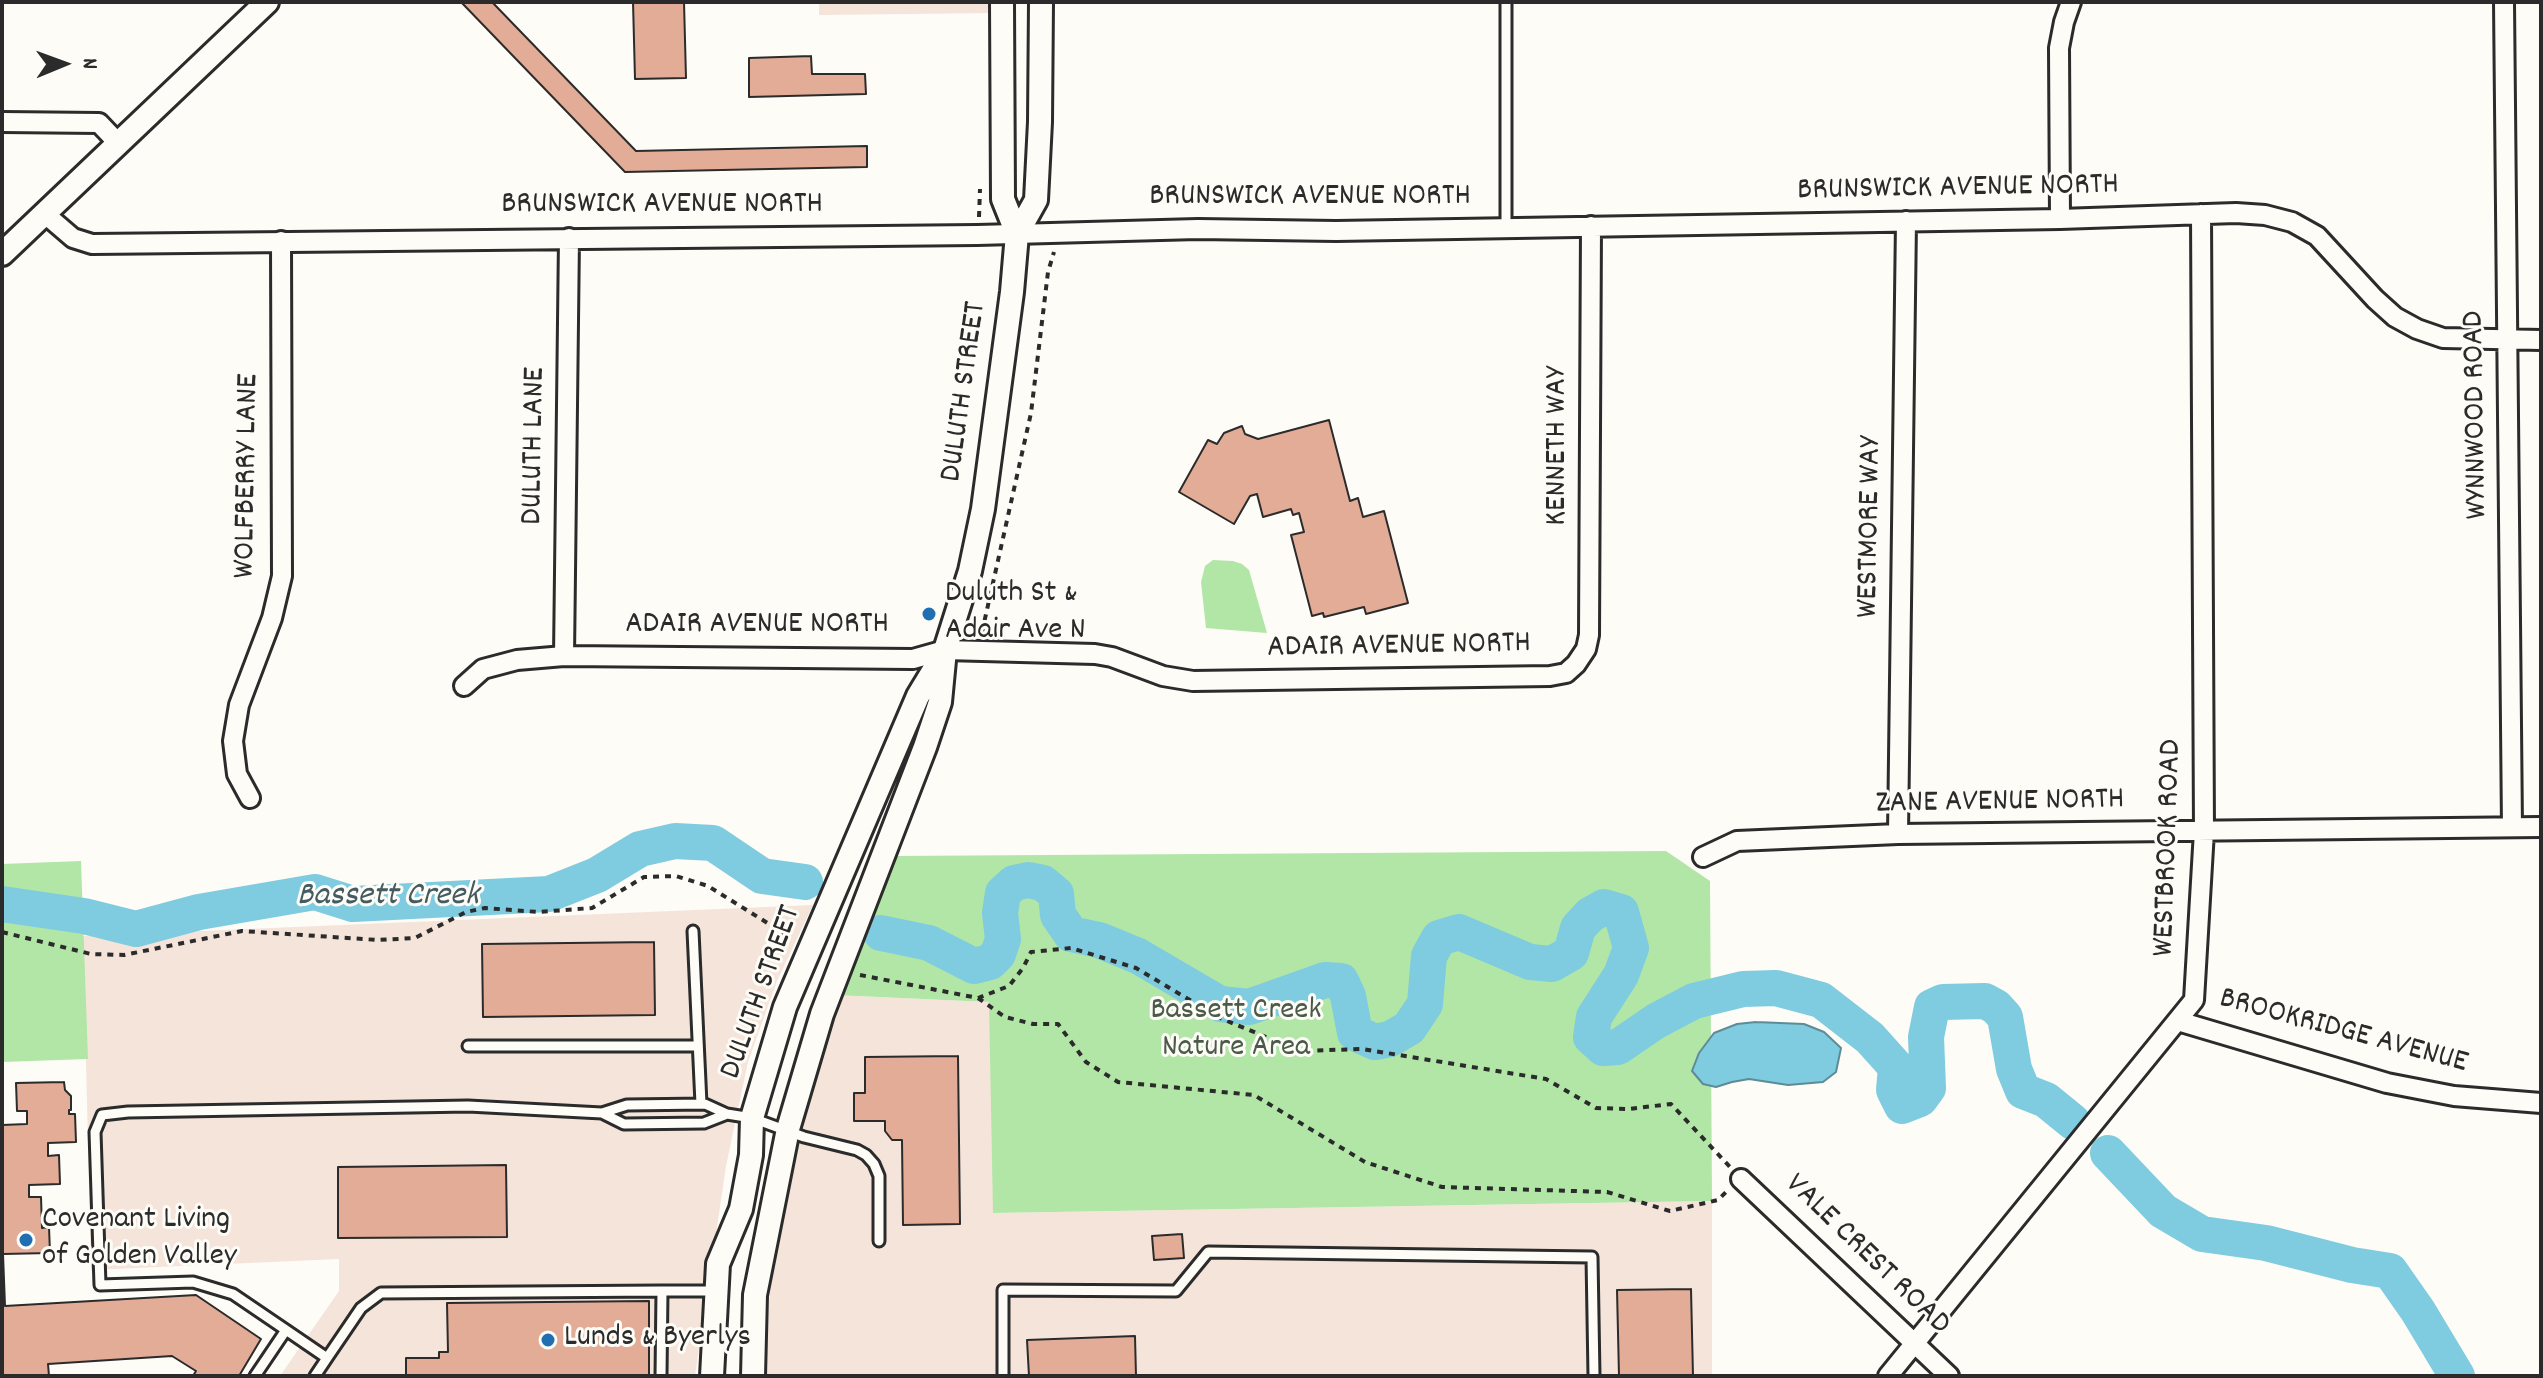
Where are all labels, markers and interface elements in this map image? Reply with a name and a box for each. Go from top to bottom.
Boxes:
north arrow [24,24,104,104]
text: N [73,58,104,69]
street label: BRUNSWICK AVENUE NORTH [1797,168,2119,212]
street label: BRUNSWICK AVENUE NORTH [1149,180,1471,218]
street label: BRUNSWICK AVENUE NORTH [501,188,823,226]
street label: DULUTH STREET [934,300,998,484]
street label: WYNNWOOD ROAD [2457,310,2499,520]
street label: KENNETH WAY [1541,366,1579,526]
street label: DULUTH LANE [515,367,557,525]
street label: WOLFBERRY LANE [228,373,270,579]
street label: WESTMORE WAY [1851,436,1893,618]
place label: Duluth St & Adair Ave N [945,577,1086,652]
marker: Duluth St & Adair Ave N [920,605,938,623]
street label: ADAIR AVENUE NORTH [625,608,889,646]
street label: ADAIR AVENUE NORTH [1267,627,1531,669]
street label: WESTBROOK ROAD [2147,739,2193,957]
street label: ZANE AVENUE NORTH [1875,783,2125,825]
water label: Bassett Creek [297,878,479,918]
street label: DULUTH STREET [714,901,812,1085]
street label: BROOKRIDGE AVENUE [2215,981,2471,1085]
park label: Bassett Creek Nature Area [1150,994,1322,1069]
street label: VALE CREST ROAD [1775,1167,1957,1345]
place label: Covenant Living of Golden Valley [42,1203,237,1278]
marker: Covenant Living of Golden Valley [17,1231,35,1249]
place label: Lunds & Byerlys [564,1321,751,1359]
marker: Lunds & Byerlys [539,1331,557,1349]

